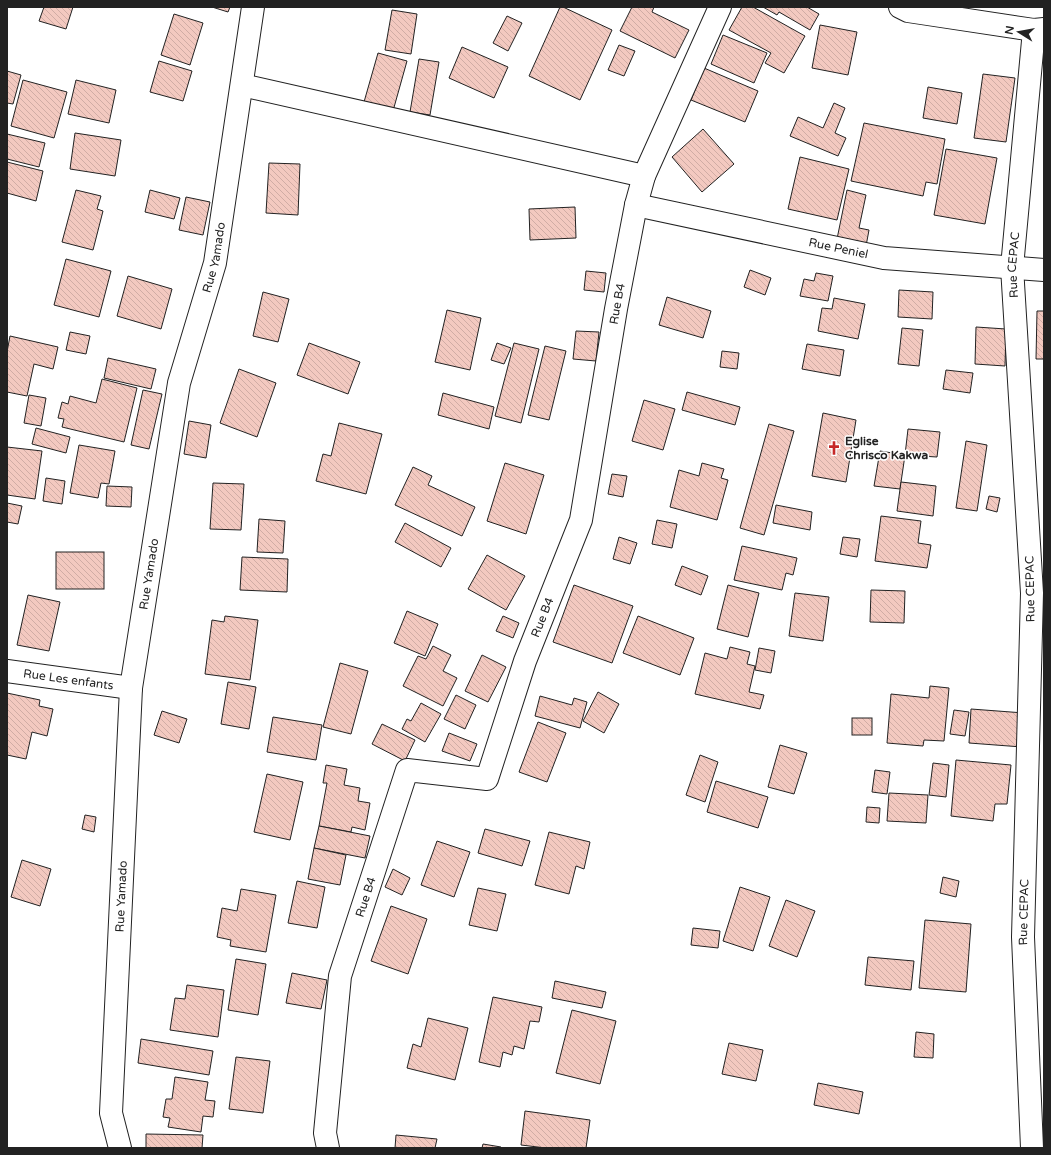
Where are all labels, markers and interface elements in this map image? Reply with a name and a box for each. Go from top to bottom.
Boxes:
north arrow [999,12,1039,52]
text: N [1002,25,1017,36]
street label: Rue Yamado [200,221,228,294]
street label: Rue CEPAC [1005,231,1022,299]
street label: Rue Peniel [807,235,870,261]
street label: Rue B4 [607,282,628,325]
place label: Eglise Chrisco Kakwa [845,434,929,462]
church icon: Eglise Chrisco Kakwa [826,440,842,456]
street label: Rue Yamado [136,537,161,611]
street label: Rue CEPAC [1022,556,1038,622]
street label: Rue B4 [528,595,557,639]
street label: Rue Les enfants [22,666,115,693]
street label: Rue Yamado [113,860,130,933]
street label: Rue B4 [353,875,379,919]
street label: Rue CEPAC [1016,879,1032,946]

